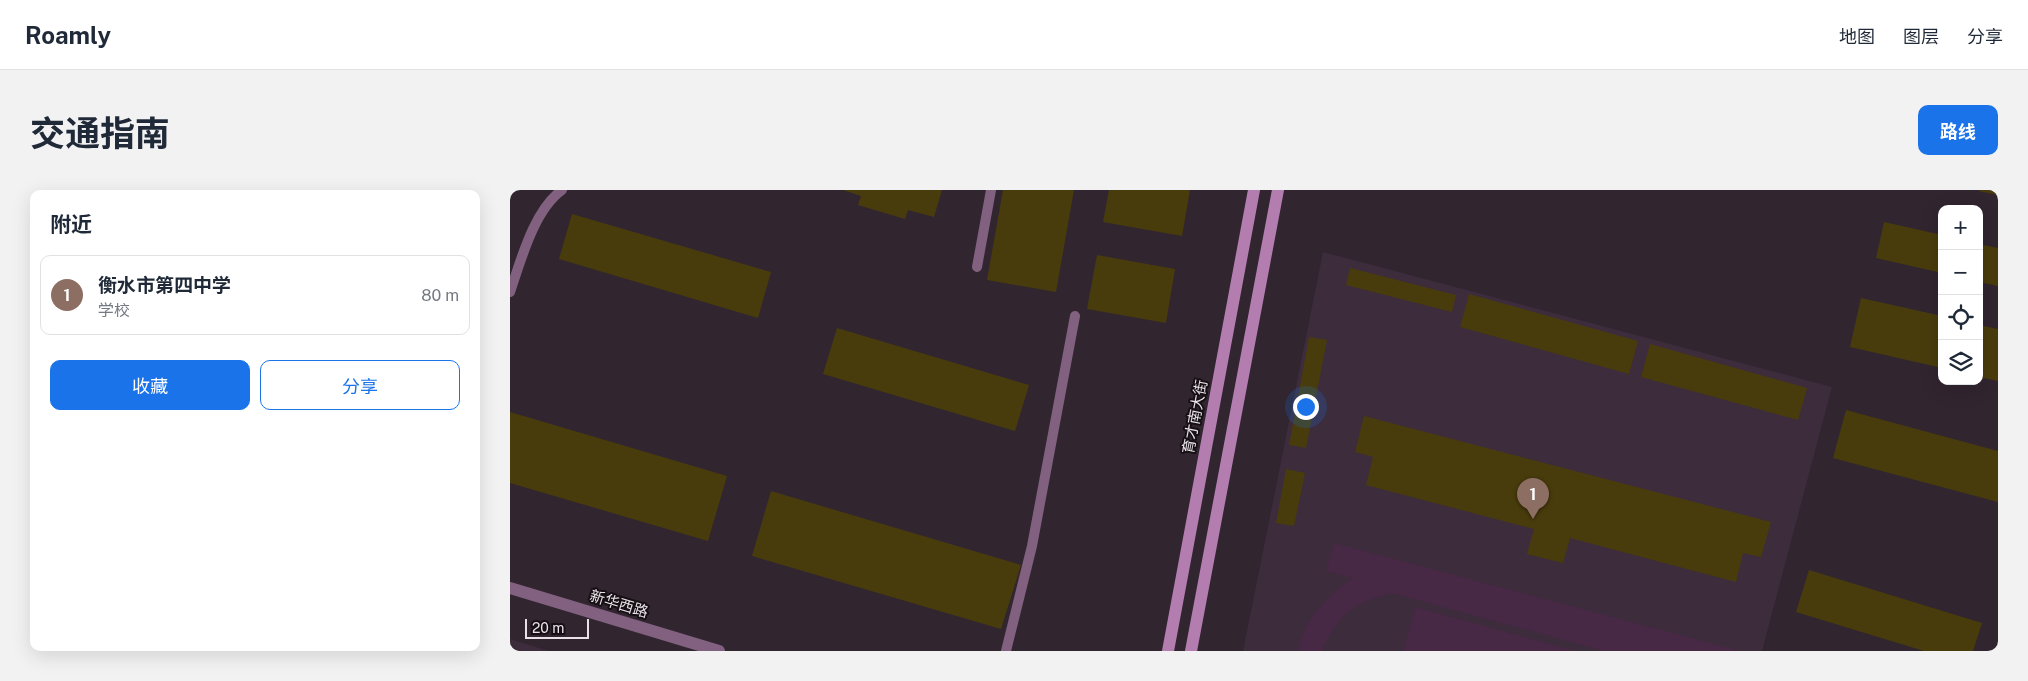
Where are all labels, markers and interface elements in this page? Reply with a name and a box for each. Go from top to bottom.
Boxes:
text: Roamly [25,21,111,49]
text: 地图 [1839,26,1875,47]
text: 图层 [1903,26,1939,47]
text: 分享 [1967,26,2003,47]
button: 路线 [1918,105,1998,155]
text: 交通指南 [30,113,170,154]
map controls [1938,205,1983,385]
button: + [1938,205,1983,250]
text: 附近 [50,212,92,237]
button: − [1938,250,1983,295]
text: 衡水市第四中学 [98,274,231,296]
text: 1 [64,286,70,305]
text: 80 m [421,286,459,305]
button: locate [1938,295,1983,340]
text: 学校 [98,301,130,320]
button: layers [1938,340,1983,385]
button: 收藏 [50,360,250,410]
button: 分享 [260,360,460,410]
street label: 育才南大街 [1179,378,1210,455]
your location [1293,394,1319,420]
pin: 1 [1517,478,1549,519]
street label: 新华西路 [588,587,650,620]
scale bar [525,616,589,639]
text: 20 m [532,620,564,636]

